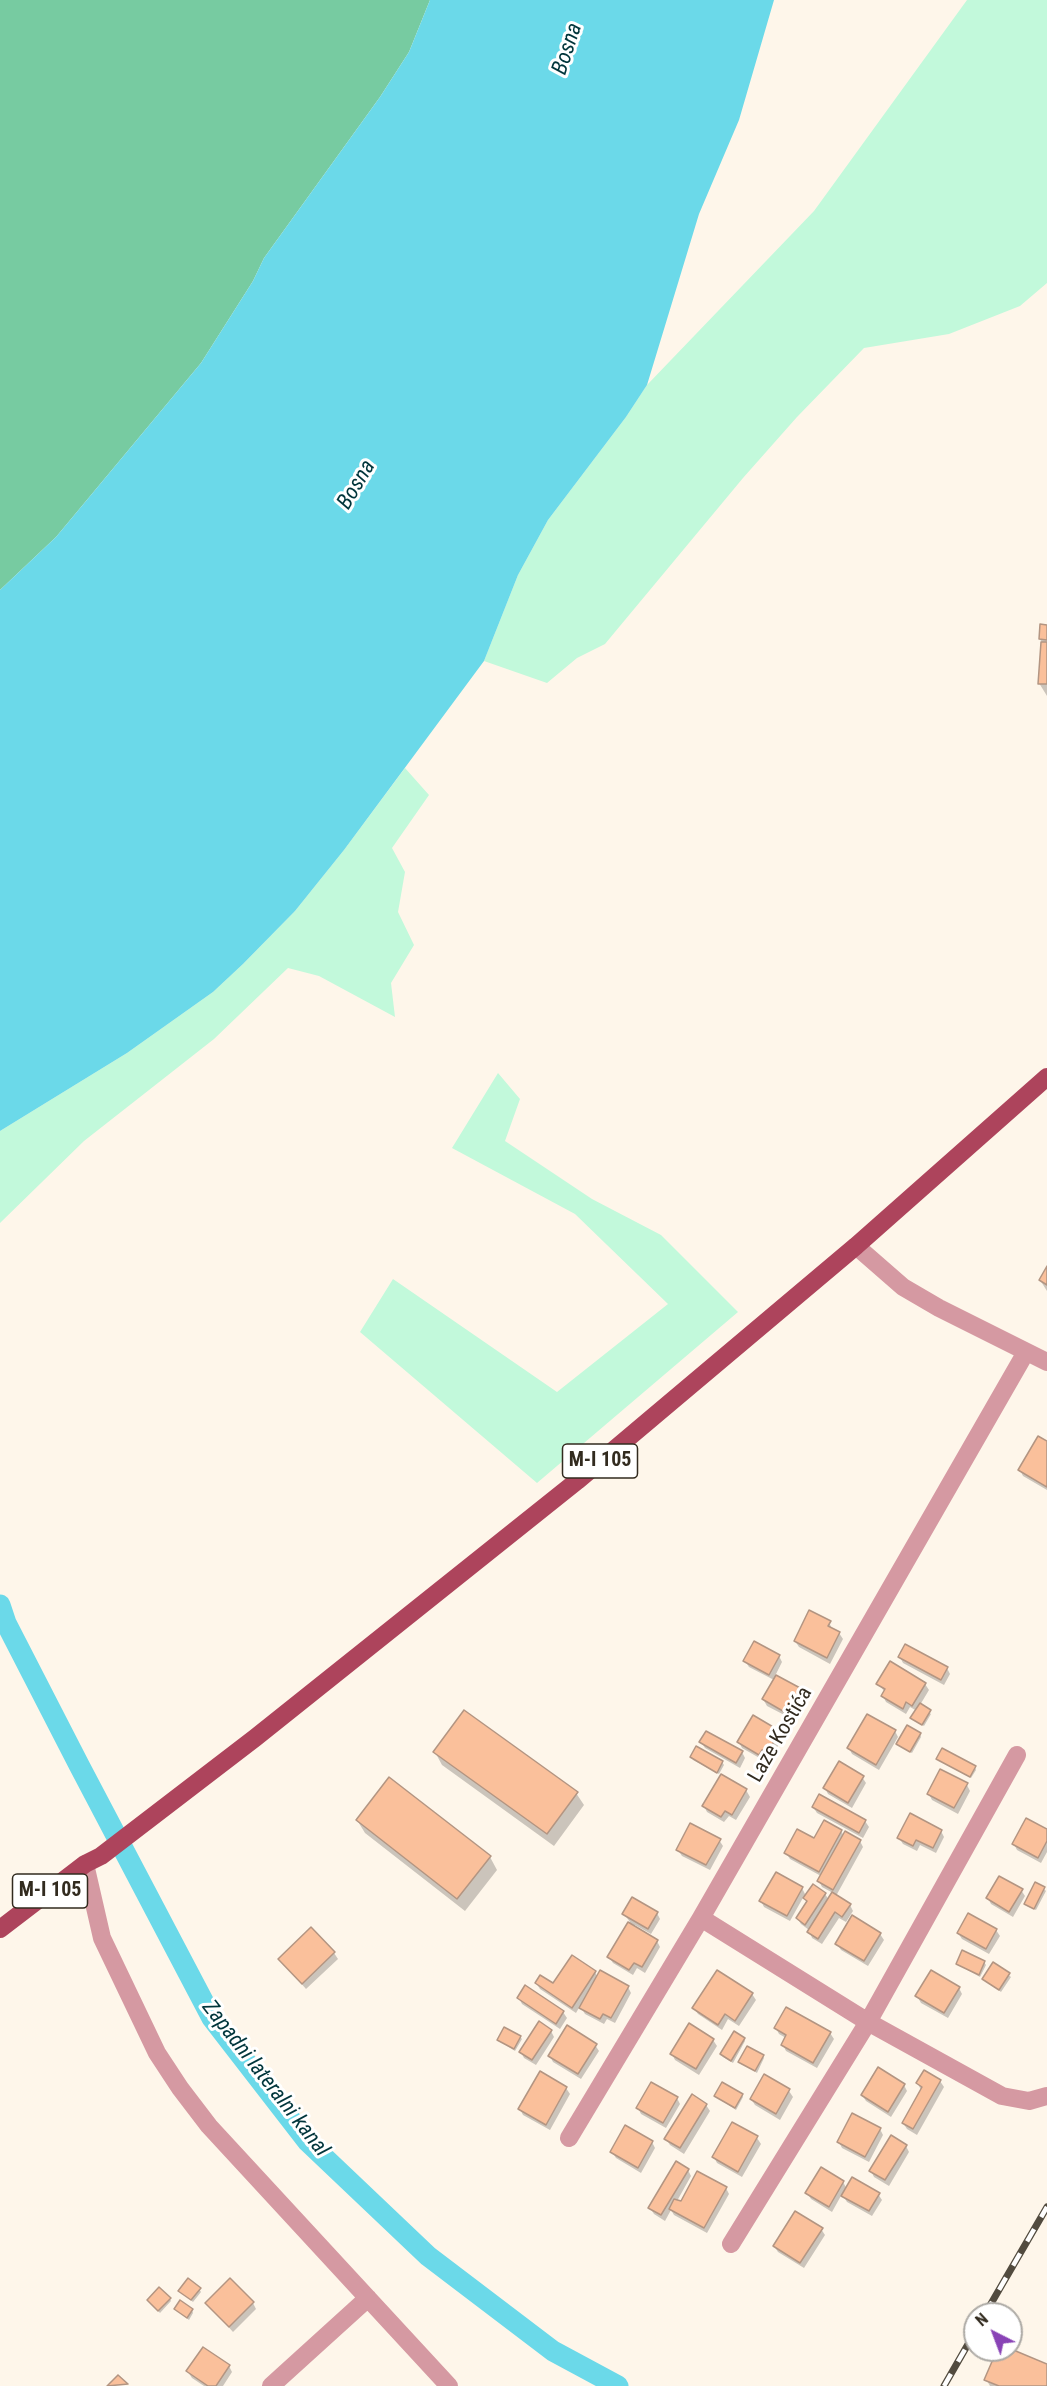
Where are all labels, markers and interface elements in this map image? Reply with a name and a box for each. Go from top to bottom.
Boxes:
water label: Bosna [547,20,589,78]
water label: Bosna [332,456,382,514]
road number: M-I 105 [562,1444,638,1478]
street label: Laze Kostića [744,1683,818,1787]
road number: M-I 105 [13,1874,88,1908]
water label: Zapadni lateralni kanal [196,1996,334,2162]
north arrow [963,2302,1023,2362]
text: N [972,2309,992,2330]

